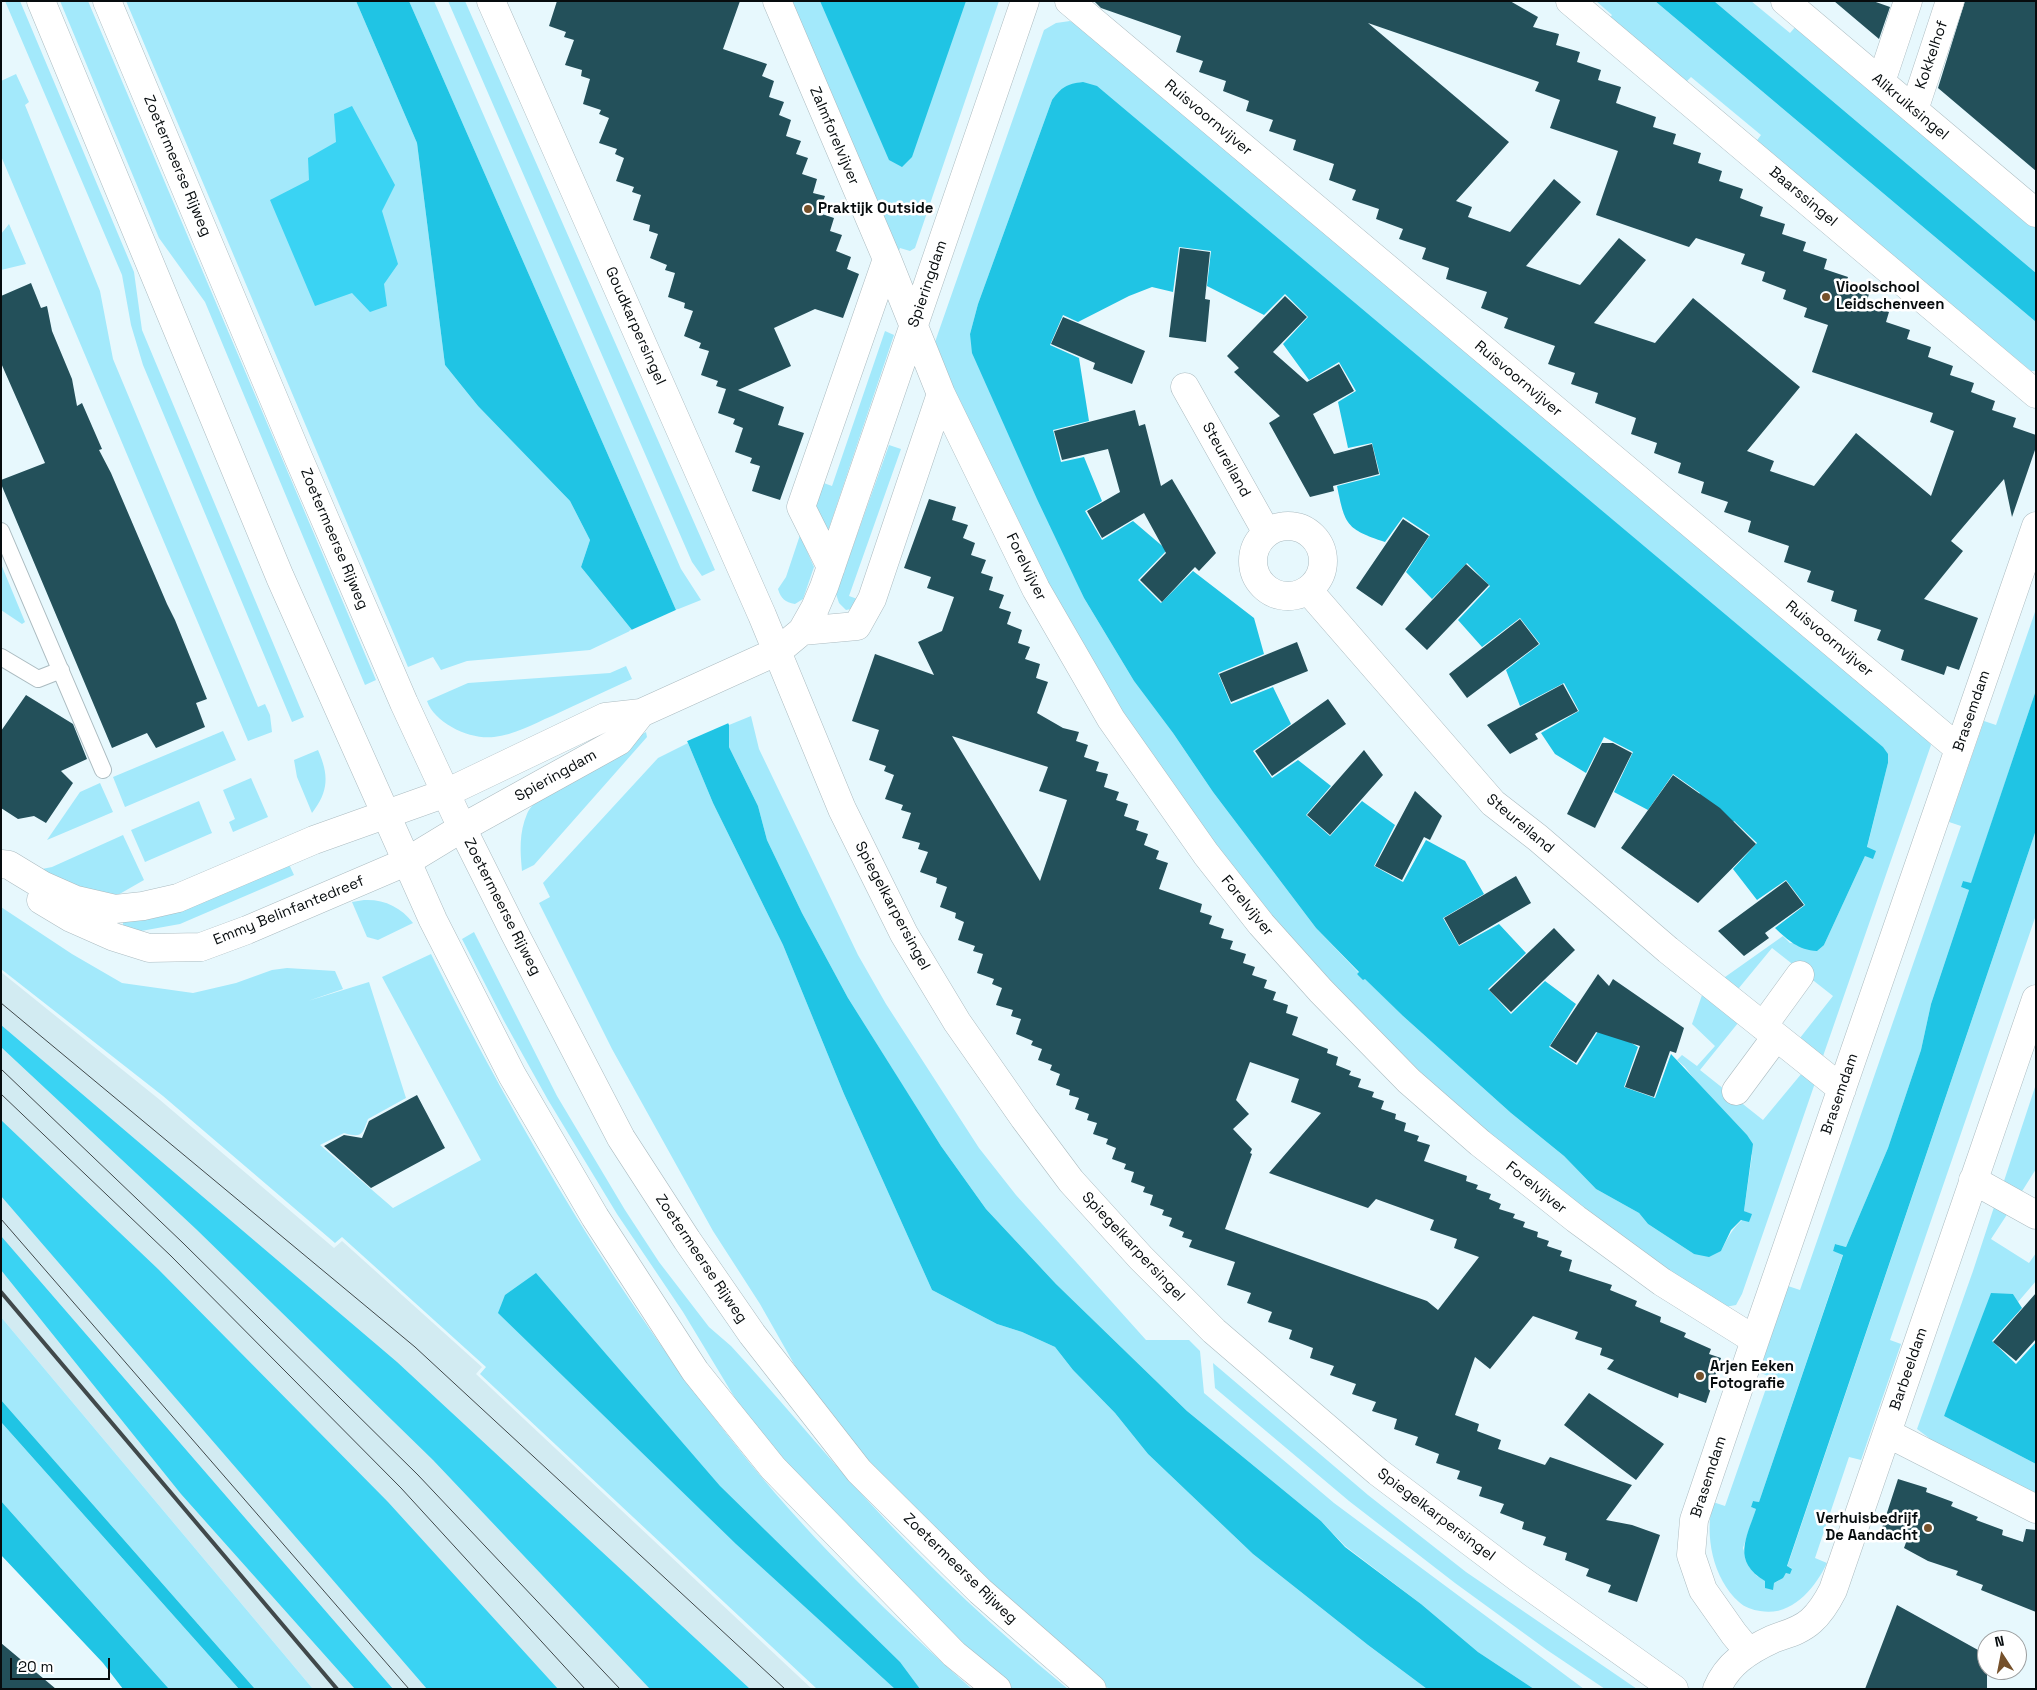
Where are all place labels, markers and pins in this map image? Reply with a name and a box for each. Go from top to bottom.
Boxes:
place label: Praktijk Outside [818,200,933,218]
marker: Praktijk Outside [802,203,814,215]
place label: Vioolschool Leidschenveen [1836,279,1944,314]
marker: Vioolschool Leidschenveen [1820,291,1832,303]
place label: Arjen Eeken Fotografie [1710,1358,1794,1393]
marker: Arjen Eeken Fotografie [1694,1370,1706,1382]
place label: Verhuisbedrijf De Aandacht [1816,1510,1918,1545]
marker: Verhuisbedrijf De Aandacht [1922,1522,1934,1534]

